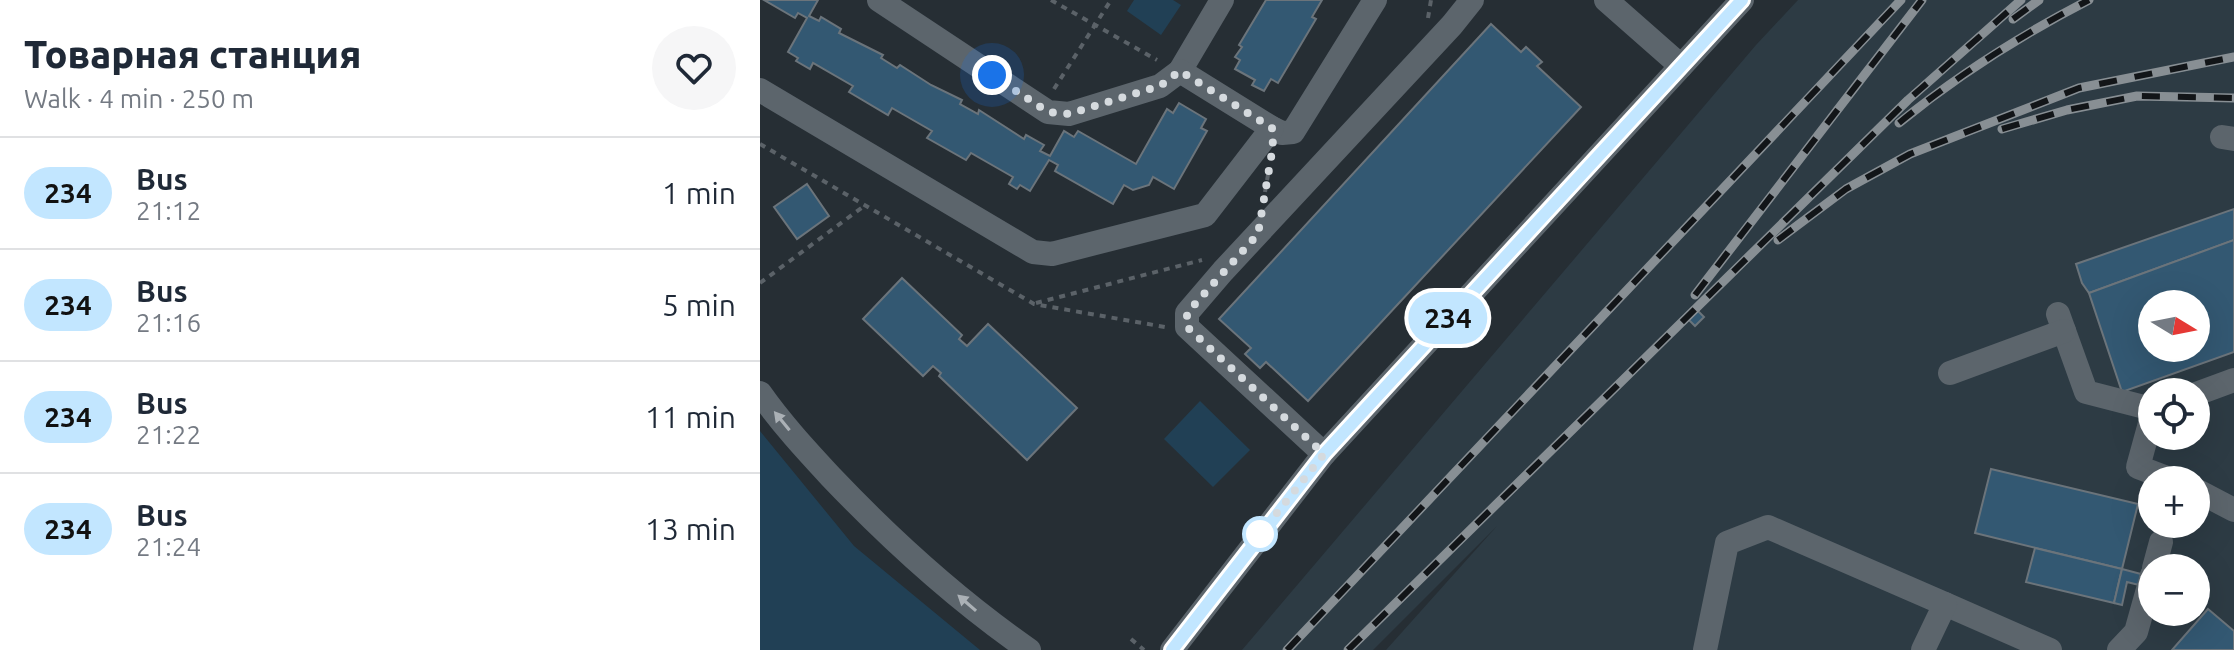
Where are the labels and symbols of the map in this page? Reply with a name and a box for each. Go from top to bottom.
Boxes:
your location [972,55,1012,95]
north arrow [2138,290,2210,362]
line badge: 234 [1402,292,1494,344]
one-way arrow [774,411,791,431]
unlabelled marker [1243,517,1277,551]
one-way arrow [957,595,977,612]

